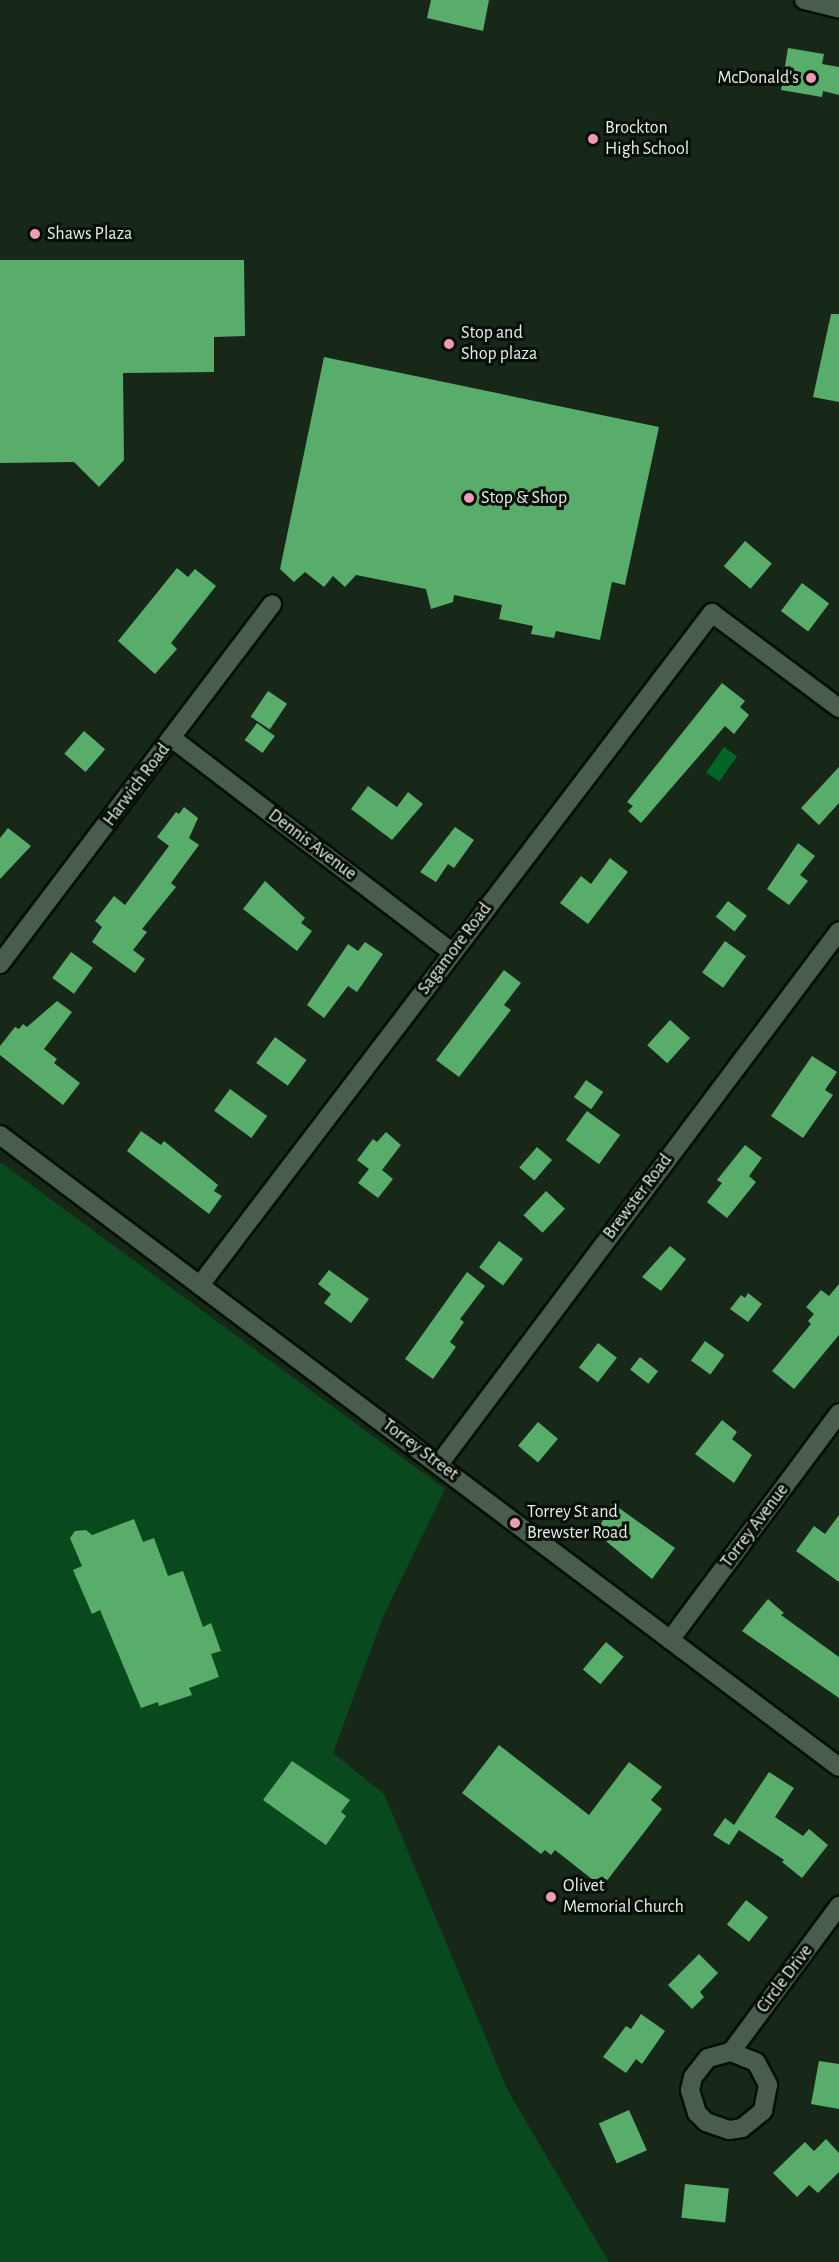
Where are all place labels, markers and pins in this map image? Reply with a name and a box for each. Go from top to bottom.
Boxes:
place label: McDonald's [717,67,799,89]
marker: McDonald's [804,71,818,85]
place label: Brockton High School [605,118,689,160]
marker: Brockton High School [586,132,600,146]
place label: Shaws Plaza [47,223,132,245]
marker: Shaws Plaza [28,227,42,241]
place label: Stop and Shop plaza [461,323,537,366]
marker: Stop and Shop plaza [442,337,456,351]
place label: Stop & Shop [481,487,567,509]
marker: Stop & Shop [462,491,476,505]
place label: Torrey St and Brewster Road [527,1502,628,1544]
marker: Torrey St and Brewster Road [508,1516,522,1530]
place label: Olivet Memorial Church [563,1876,684,1918]
marker: Olivet Memorial Church [544,1890,558,1904]

